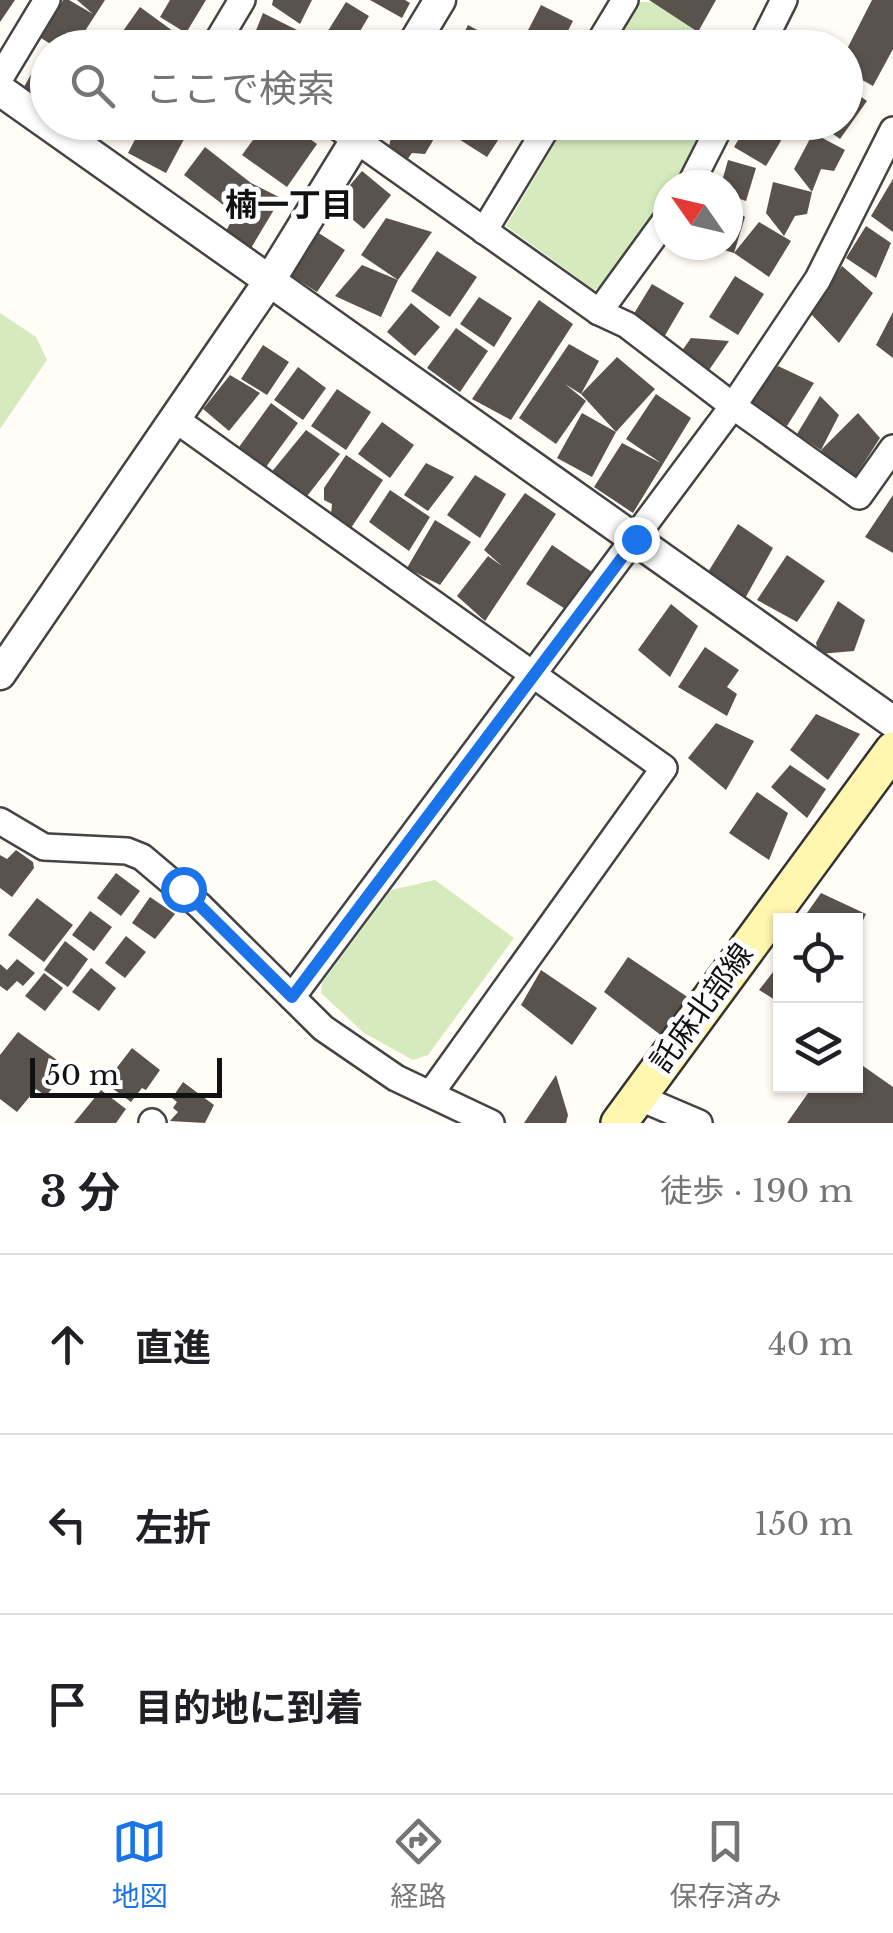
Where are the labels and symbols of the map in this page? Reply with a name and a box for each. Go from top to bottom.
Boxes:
north arrow [653,170,743,260]
district label: 楠一丁目 [225,185,353,225]
route end [614,517,660,563]
route start [161,867,207,913]
street label: 託麻北部線 [643,936,761,1079]
scale bar [30,1053,222,1098]

